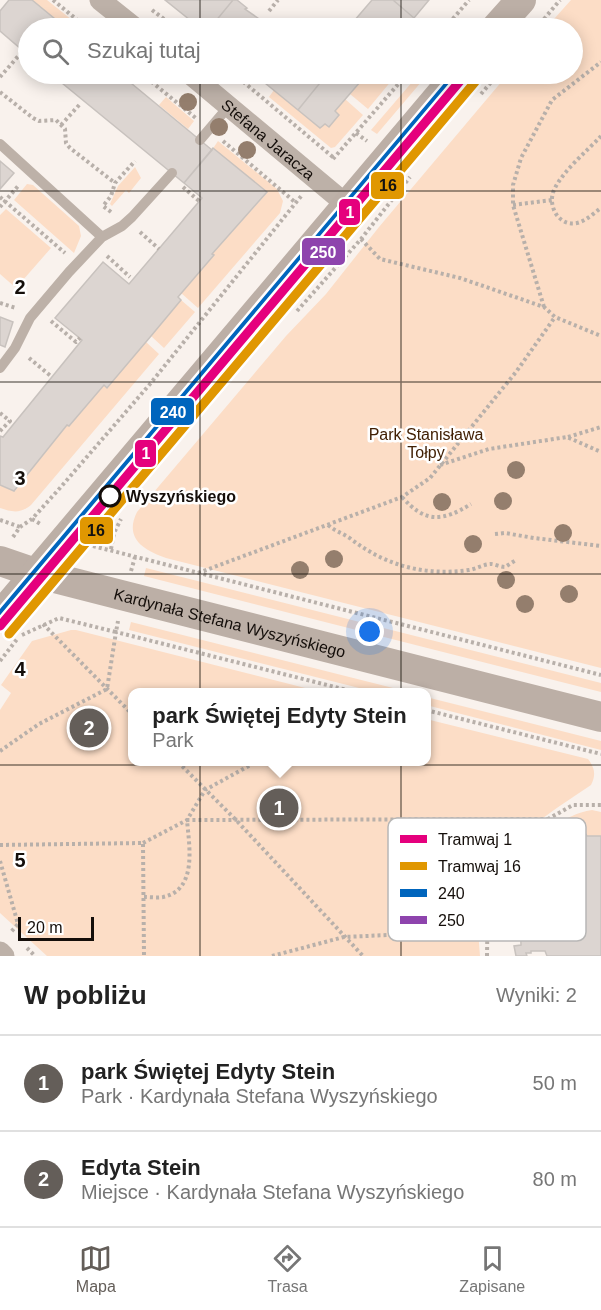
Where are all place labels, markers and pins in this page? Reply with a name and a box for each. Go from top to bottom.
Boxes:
marker: Wyszyńskiego [99,485,121,507]
place label: Wyszyńskiego [126,488,236,505]
pin: 2 [70,706,109,750]
pin: 1 [260,786,298,830]

